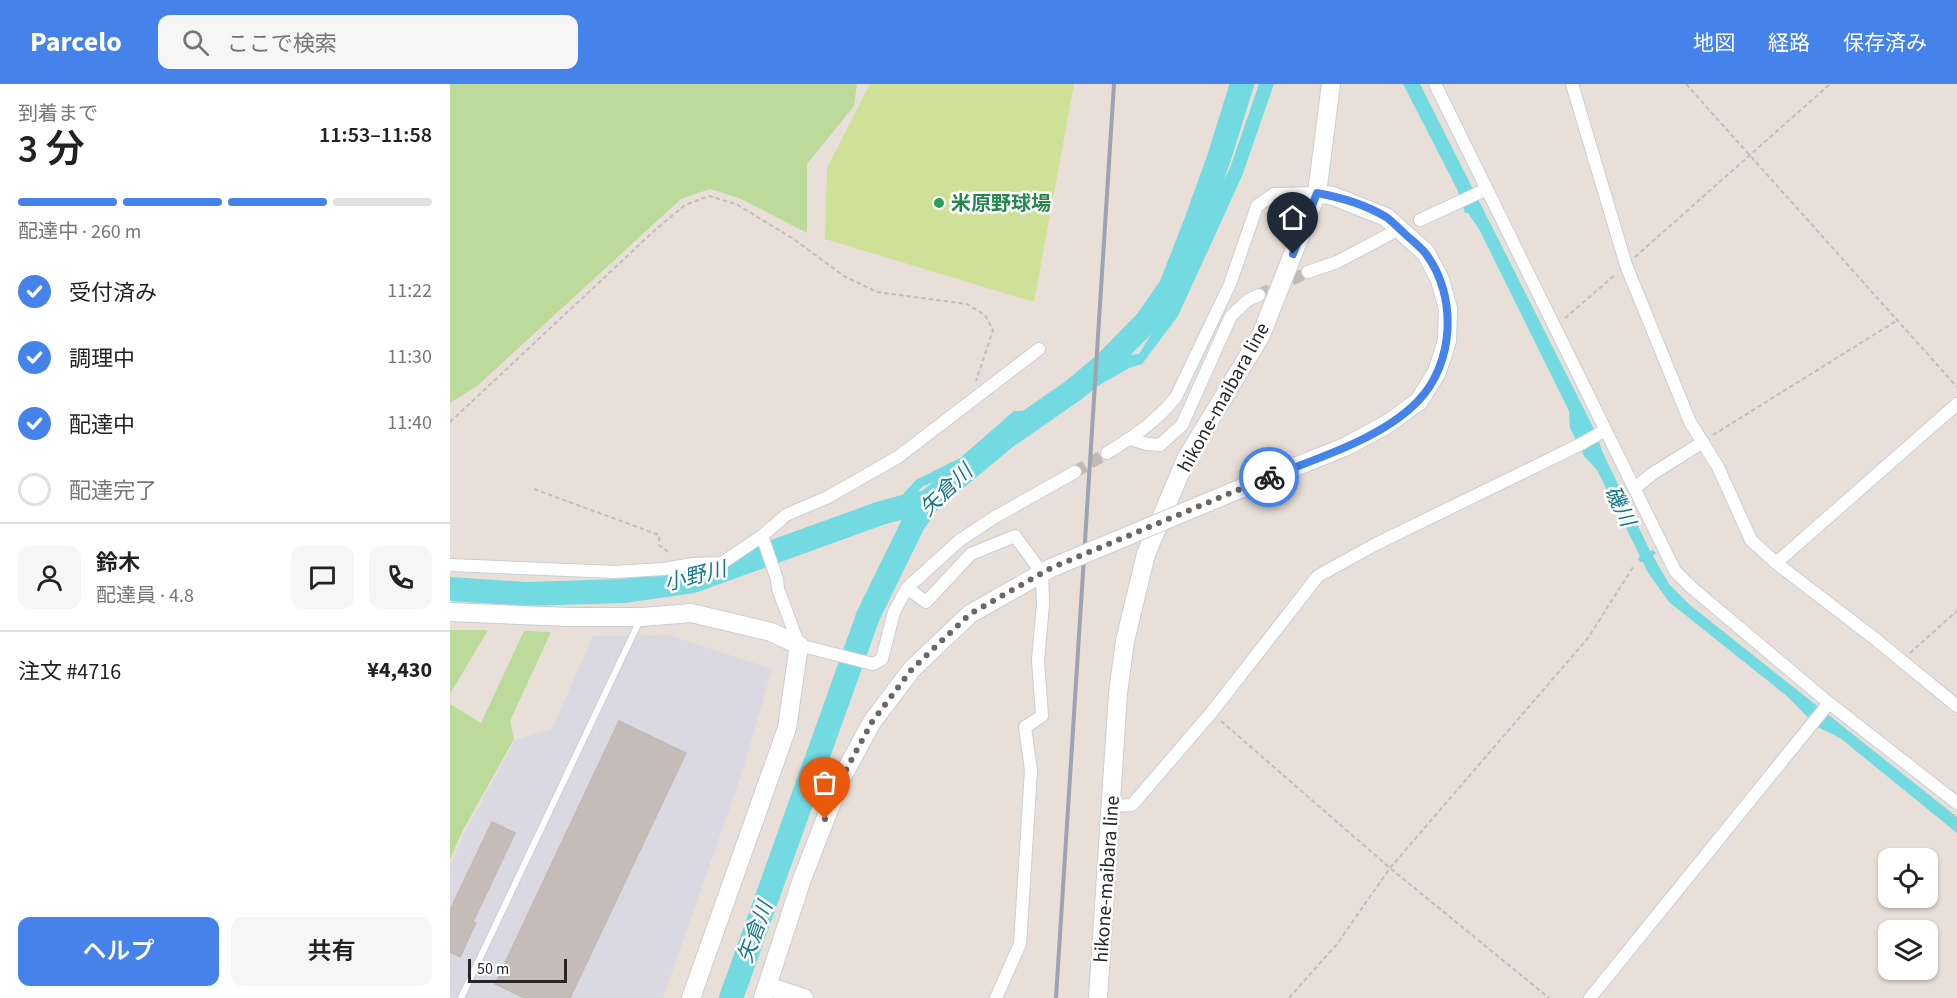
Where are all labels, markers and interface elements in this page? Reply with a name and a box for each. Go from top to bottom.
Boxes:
search box [158,15,578,69]
text: Parcelo [30,22,122,62]
icon: search [179,26,212,59]
text: ここで検索 [227,28,337,60]
text: 地図 [1693,28,1735,58]
text: 経路 [1768,28,1810,58]
text: 保存済み [1843,28,1927,58]
text: 到着まで [18,100,98,128]
text: 11:53–11:58 [319,119,432,151]
text: 3 分 [18,122,85,178]
place label: 米原野球場 [951,190,1051,218]
pin [1267,192,1318,254]
marker: 米原野球場 [932,196,946,210]
icon: home [1276,201,1309,234]
text: 配達中 · 260 m [18,218,141,246]
icon: check [18,275,51,308]
text: 受付済み [69,277,157,309]
text: 11:22 [387,277,432,305]
street label: hikone-maibara line [1171,317,1277,477]
icon: check [18,341,51,374]
text: 調理中 [69,343,135,375]
text: 11:30 [387,343,432,371]
icon: check [18,407,51,440]
text: 配達中 [69,409,135,441]
text: 11:40 [387,409,432,437]
courier [1239,447,1299,507]
water label: 矢倉川 [913,456,981,523]
icon: bike [1253,461,1286,494]
text: 配達完了 [69,475,157,507]
water label: 磯川 [1597,481,1644,533]
button: person [18,546,81,609]
button: chat [291,546,354,609]
button: phone [369,546,432,609]
text: 鈴木 [96,547,140,579]
water label: 小野川 [661,553,731,598]
text: 配達員 · 4.8 [96,582,194,610]
text: ¥4,430 [367,654,432,686]
text: 注文 #4716 [18,656,121,688]
pin [799,757,850,819]
icon: bag [808,766,841,799]
street label: hikone-maibara line [1087,795,1127,964]
map controls [1878,848,1938,980]
button: locate [1878,848,1938,908]
water label: 矢倉川 [730,895,781,967]
button: ヘルプ [18,917,219,986]
button: 共有 [231,917,432,986]
button: layers [1878,920,1938,980]
scale bar [468,956,567,984]
text: 50 m [477,958,509,980]

